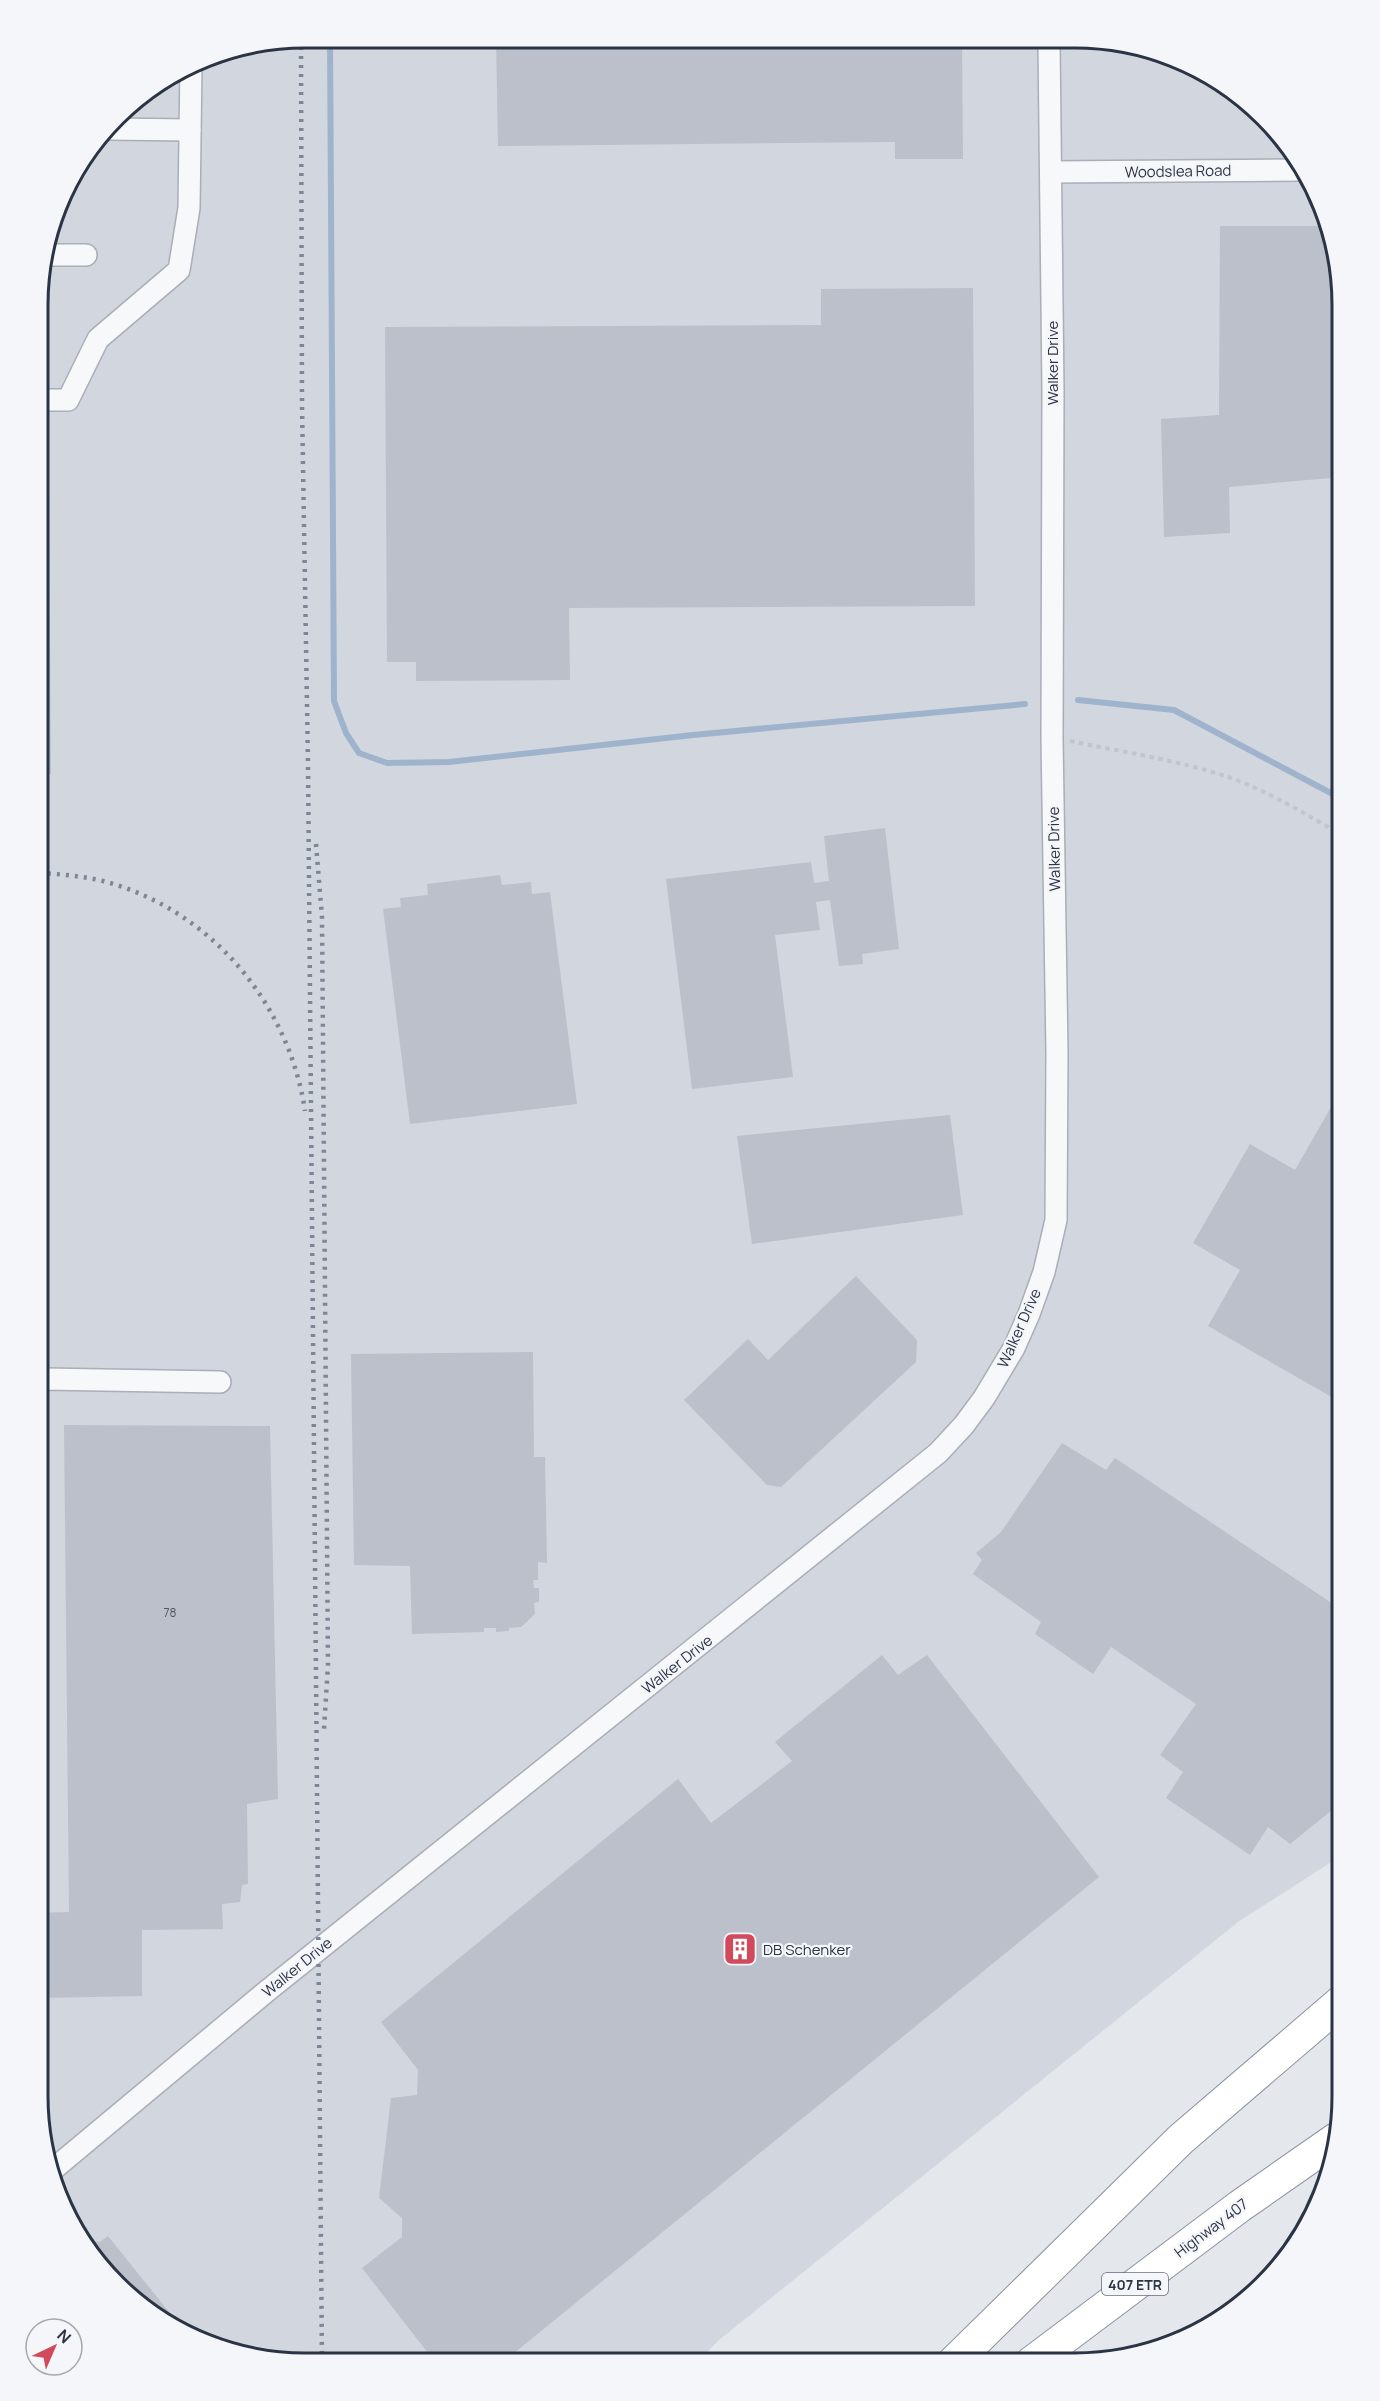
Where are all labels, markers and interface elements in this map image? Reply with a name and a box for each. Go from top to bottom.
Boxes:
street label: Woodslea Road [1124,160,1232,182]
street label: Walker Drive [1042,320,1063,405]
street label: Walker Drive [1043,806,1065,892]
street label: Walker Drive [992,1285,1046,1371]
house number: 78 [164,1604,177,1621]
street label: Walker Drive [637,1630,717,1698]
building icon: DB Schenker [722,1931,758,1967]
street label: Walker Drive [257,1932,337,2002]
place label: DB Schenker [763,1939,851,1960]
street label: Highway 407 [1170,2193,1252,2263]
road number: 407 ETR [1102,2273,1168,2295]
north arrow [24,2317,84,2377]
text: N [53,2324,76,2348]

